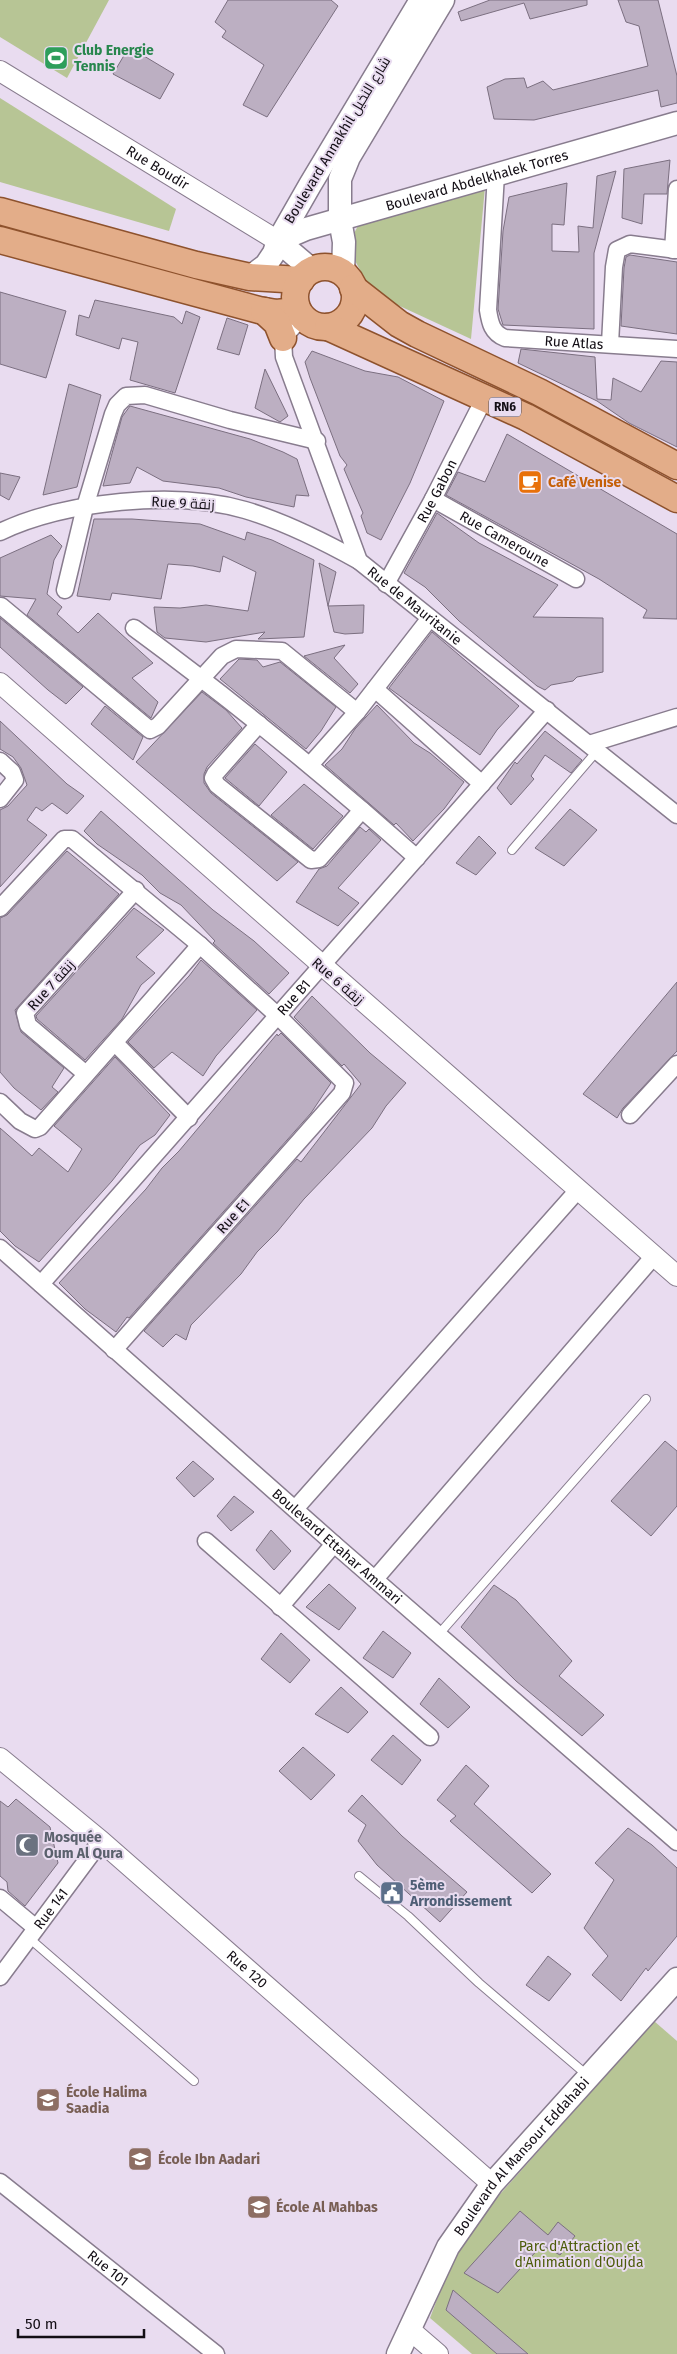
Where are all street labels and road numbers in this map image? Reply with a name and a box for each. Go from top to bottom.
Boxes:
street label: Boulevard Annakhil شارع النخيل [281,54,394,227]
street label: Rue Boudir [123,142,193,194]
street label: Boulevard Abdelkhalek Torres [384,146,570,215]
street label: Rue Atlas [544,333,604,353]
road number: RN6 [489,398,521,417]
street label: Rue Gabon [414,457,461,526]
street label: Rue 9 زنقة [151,493,215,514]
street label: Rue Cameroune [456,508,552,571]
street label: Rue de Mauritanie [364,563,465,649]
street label: Rue 6 زنقة [308,954,367,1009]
street label: Rue 7 زنقة [24,956,79,1014]
street label: Rue B1 [274,976,314,1019]
street label: Rue E1 [213,1195,253,1237]
street label: Boulevard Ettahar Ammari [268,1485,405,1608]
street label: Rue 141 [30,1885,72,1933]
street label: Rue 120 [223,1947,271,1992]
street label: Boulevard Al Mansour Eddahabi [450,2074,593,2239]
street label: Rue 101 [84,2247,132,2290]

